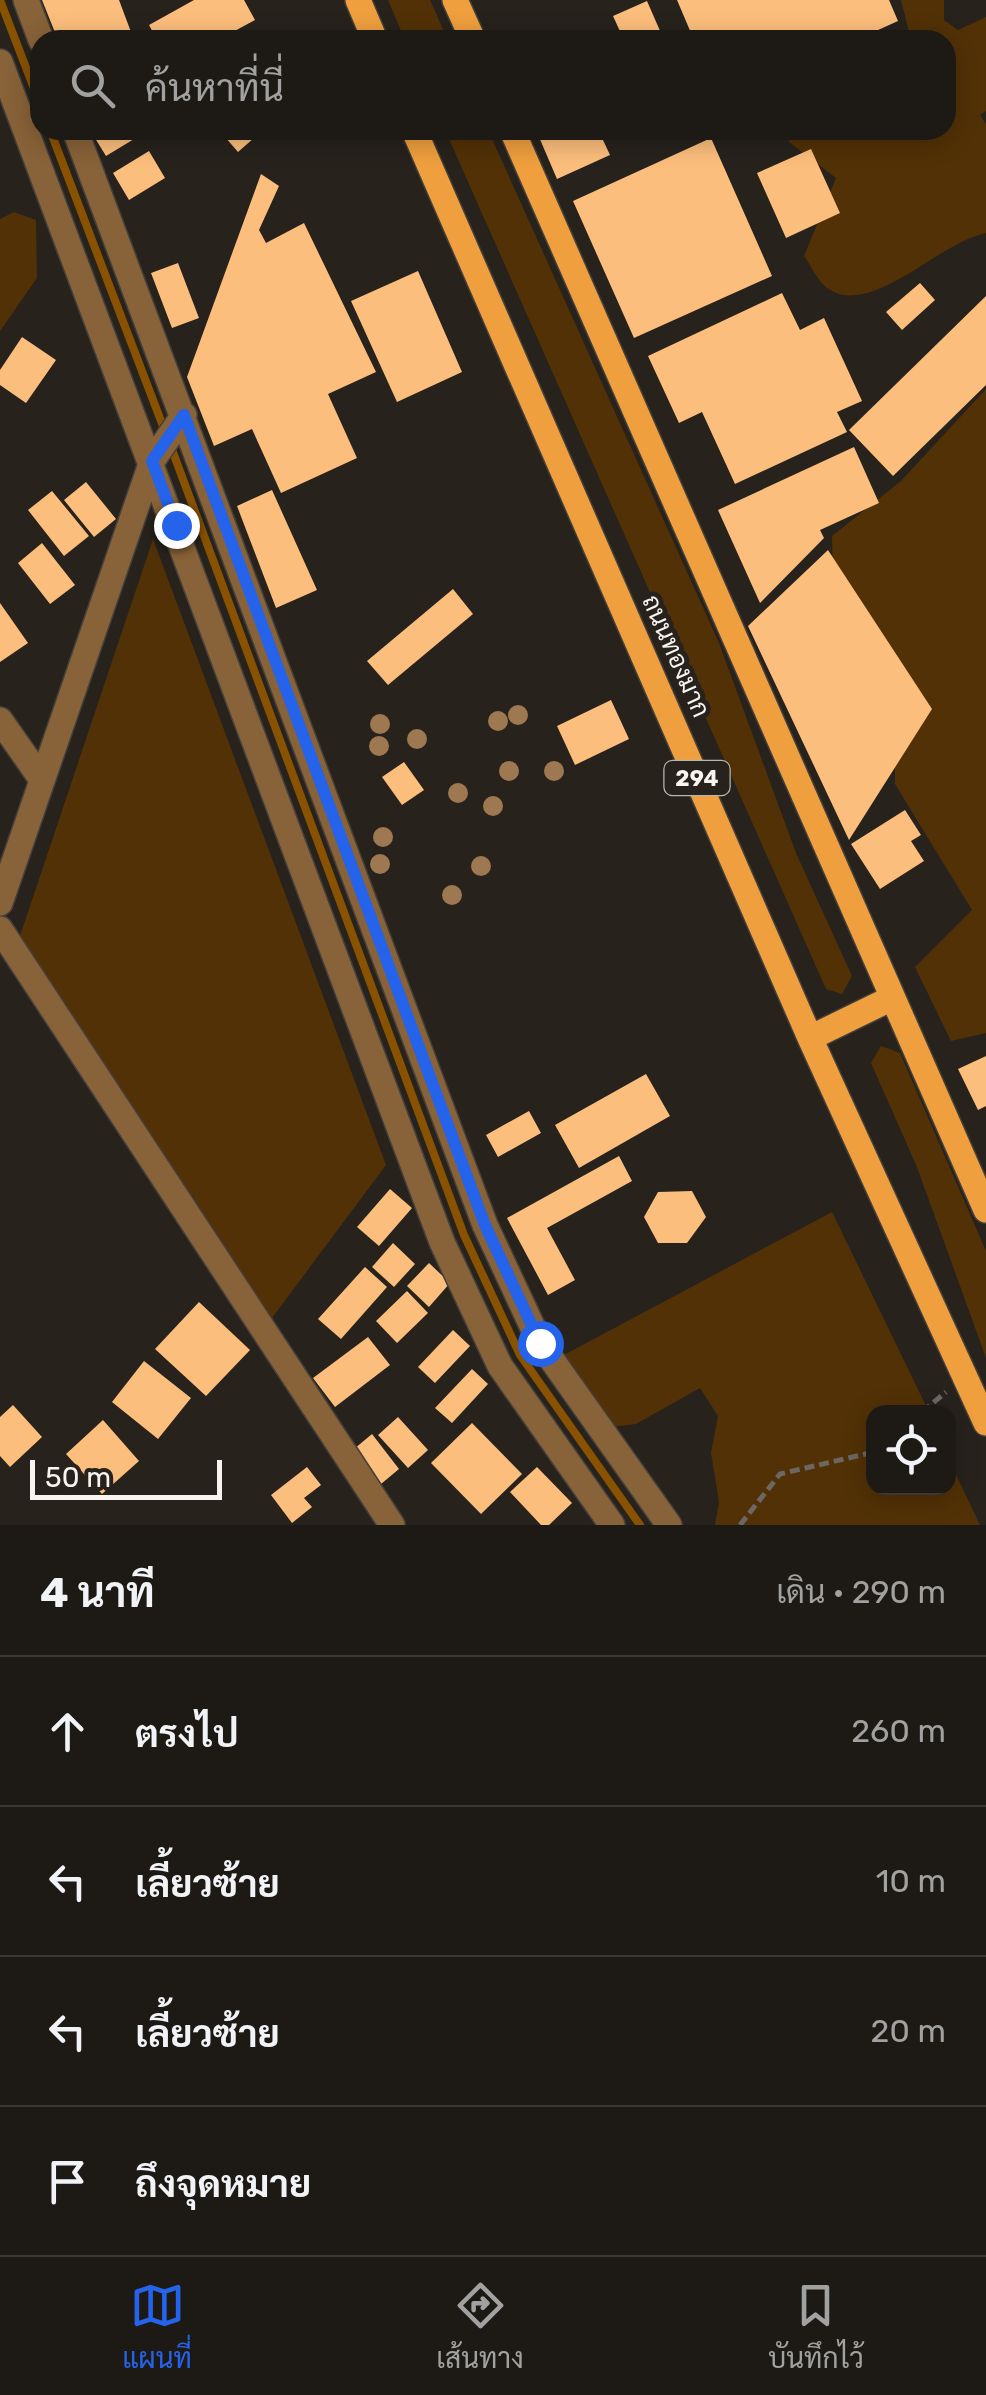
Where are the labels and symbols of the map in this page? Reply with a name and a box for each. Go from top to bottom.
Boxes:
route end [154,503,200,549]
street label: ถนนทองมาก [636,590,716,722]
road number: 294 [664,761,730,795]
route start [518,1321,564,1367]
scale bar [30,1455,222,1500]

